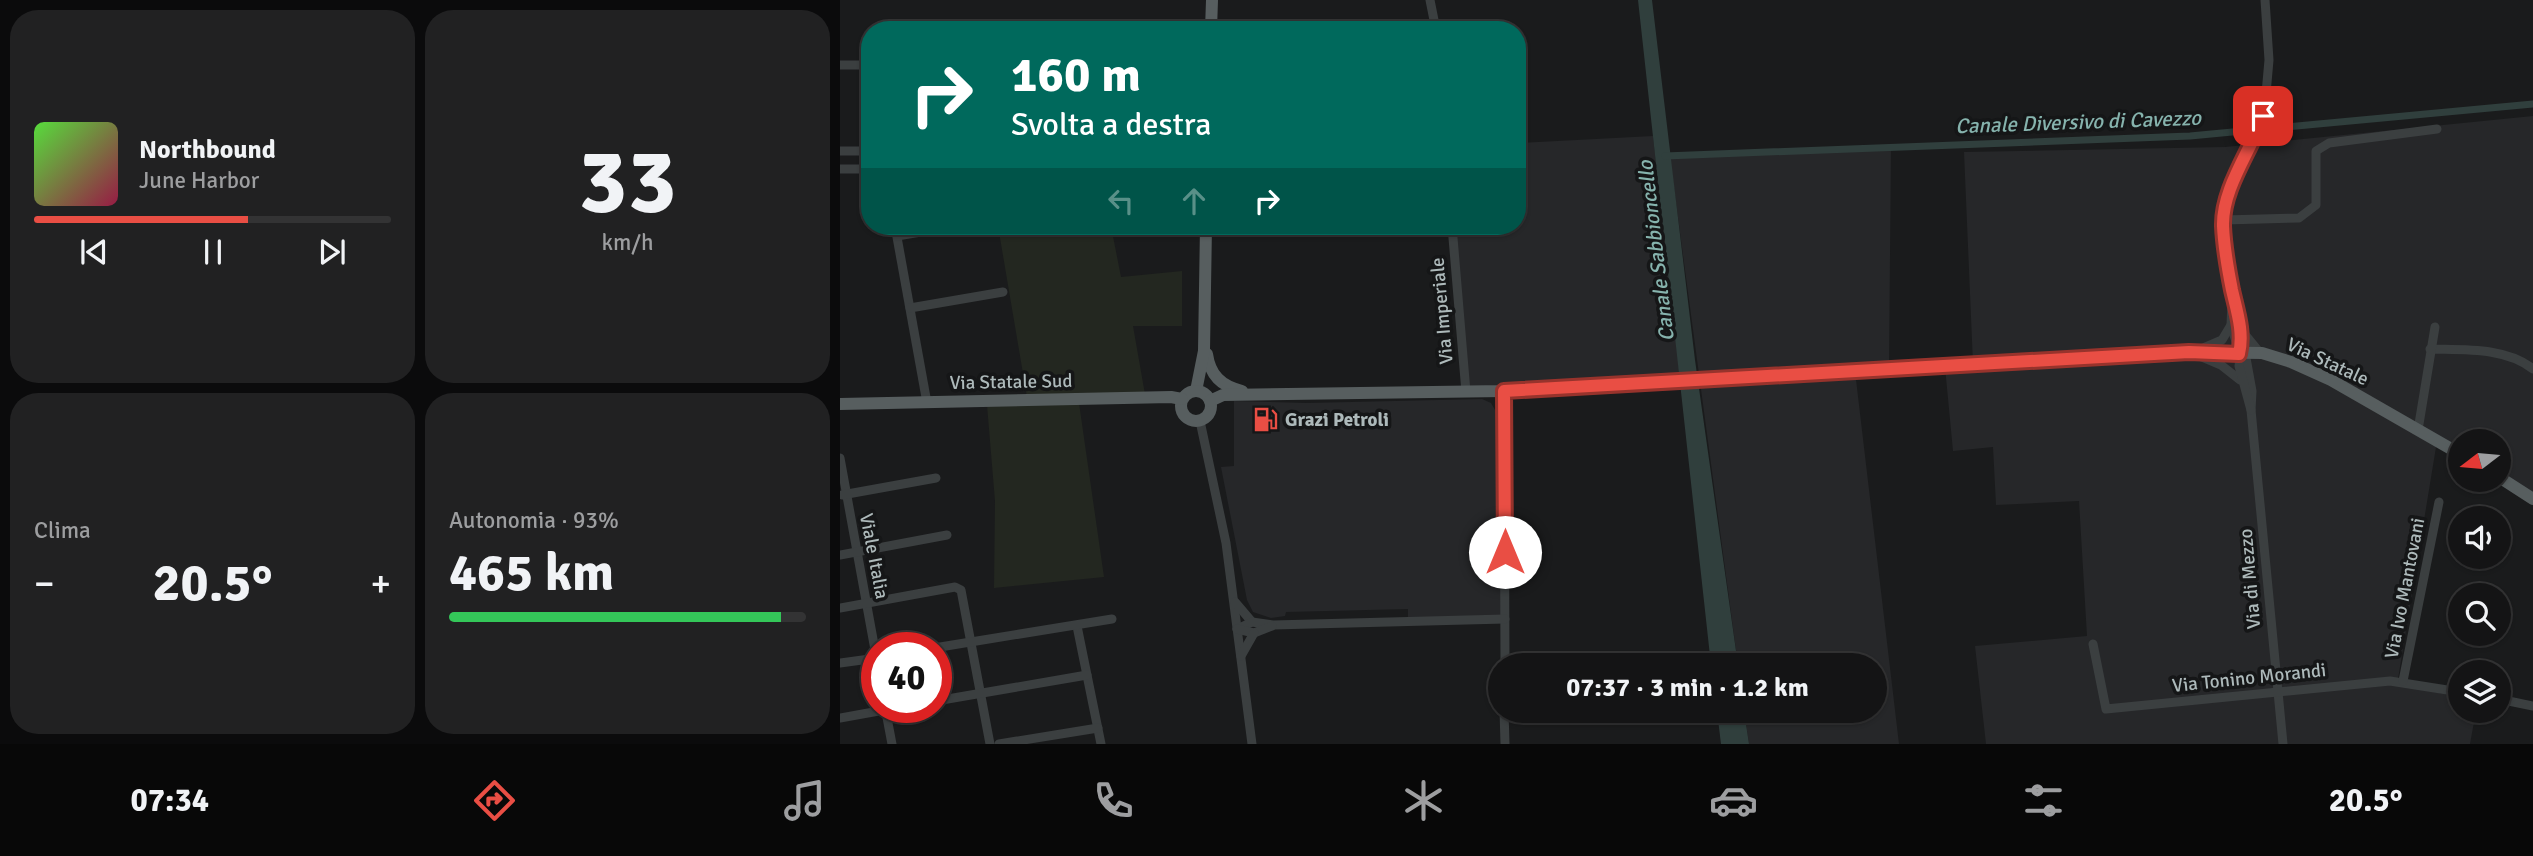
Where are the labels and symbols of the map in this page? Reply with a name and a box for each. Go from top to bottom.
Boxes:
pin [2233,86,2293,146]
water label: Canale Diversivo di Cavezzo [1955,105,2202,139]
water label: Canale Sabbioncello [1632,158,1680,343]
street label: Via Imperiale [1425,256,1459,365]
street label: Via Statale [2283,332,2372,391]
street label: Via Statale Sud [949,369,1073,395]
fuel station icon: Grazi Petroli [1251,405,1279,433]
place label: Grazi Petroli [1285,408,1389,432]
north arrow [2448,429,2511,492]
street label: Viale Italia [854,511,894,601]
position arrow [1468,515,1542,589]
street label: Via Ivo Mantovani [2380,516,2430,661]
street label: Via di Mezzo [2234,528,2266,630]
speed limit sign: 40 [861,632,952,723]
street label: Via Tonino Morandi [2171,658,2327,698]

